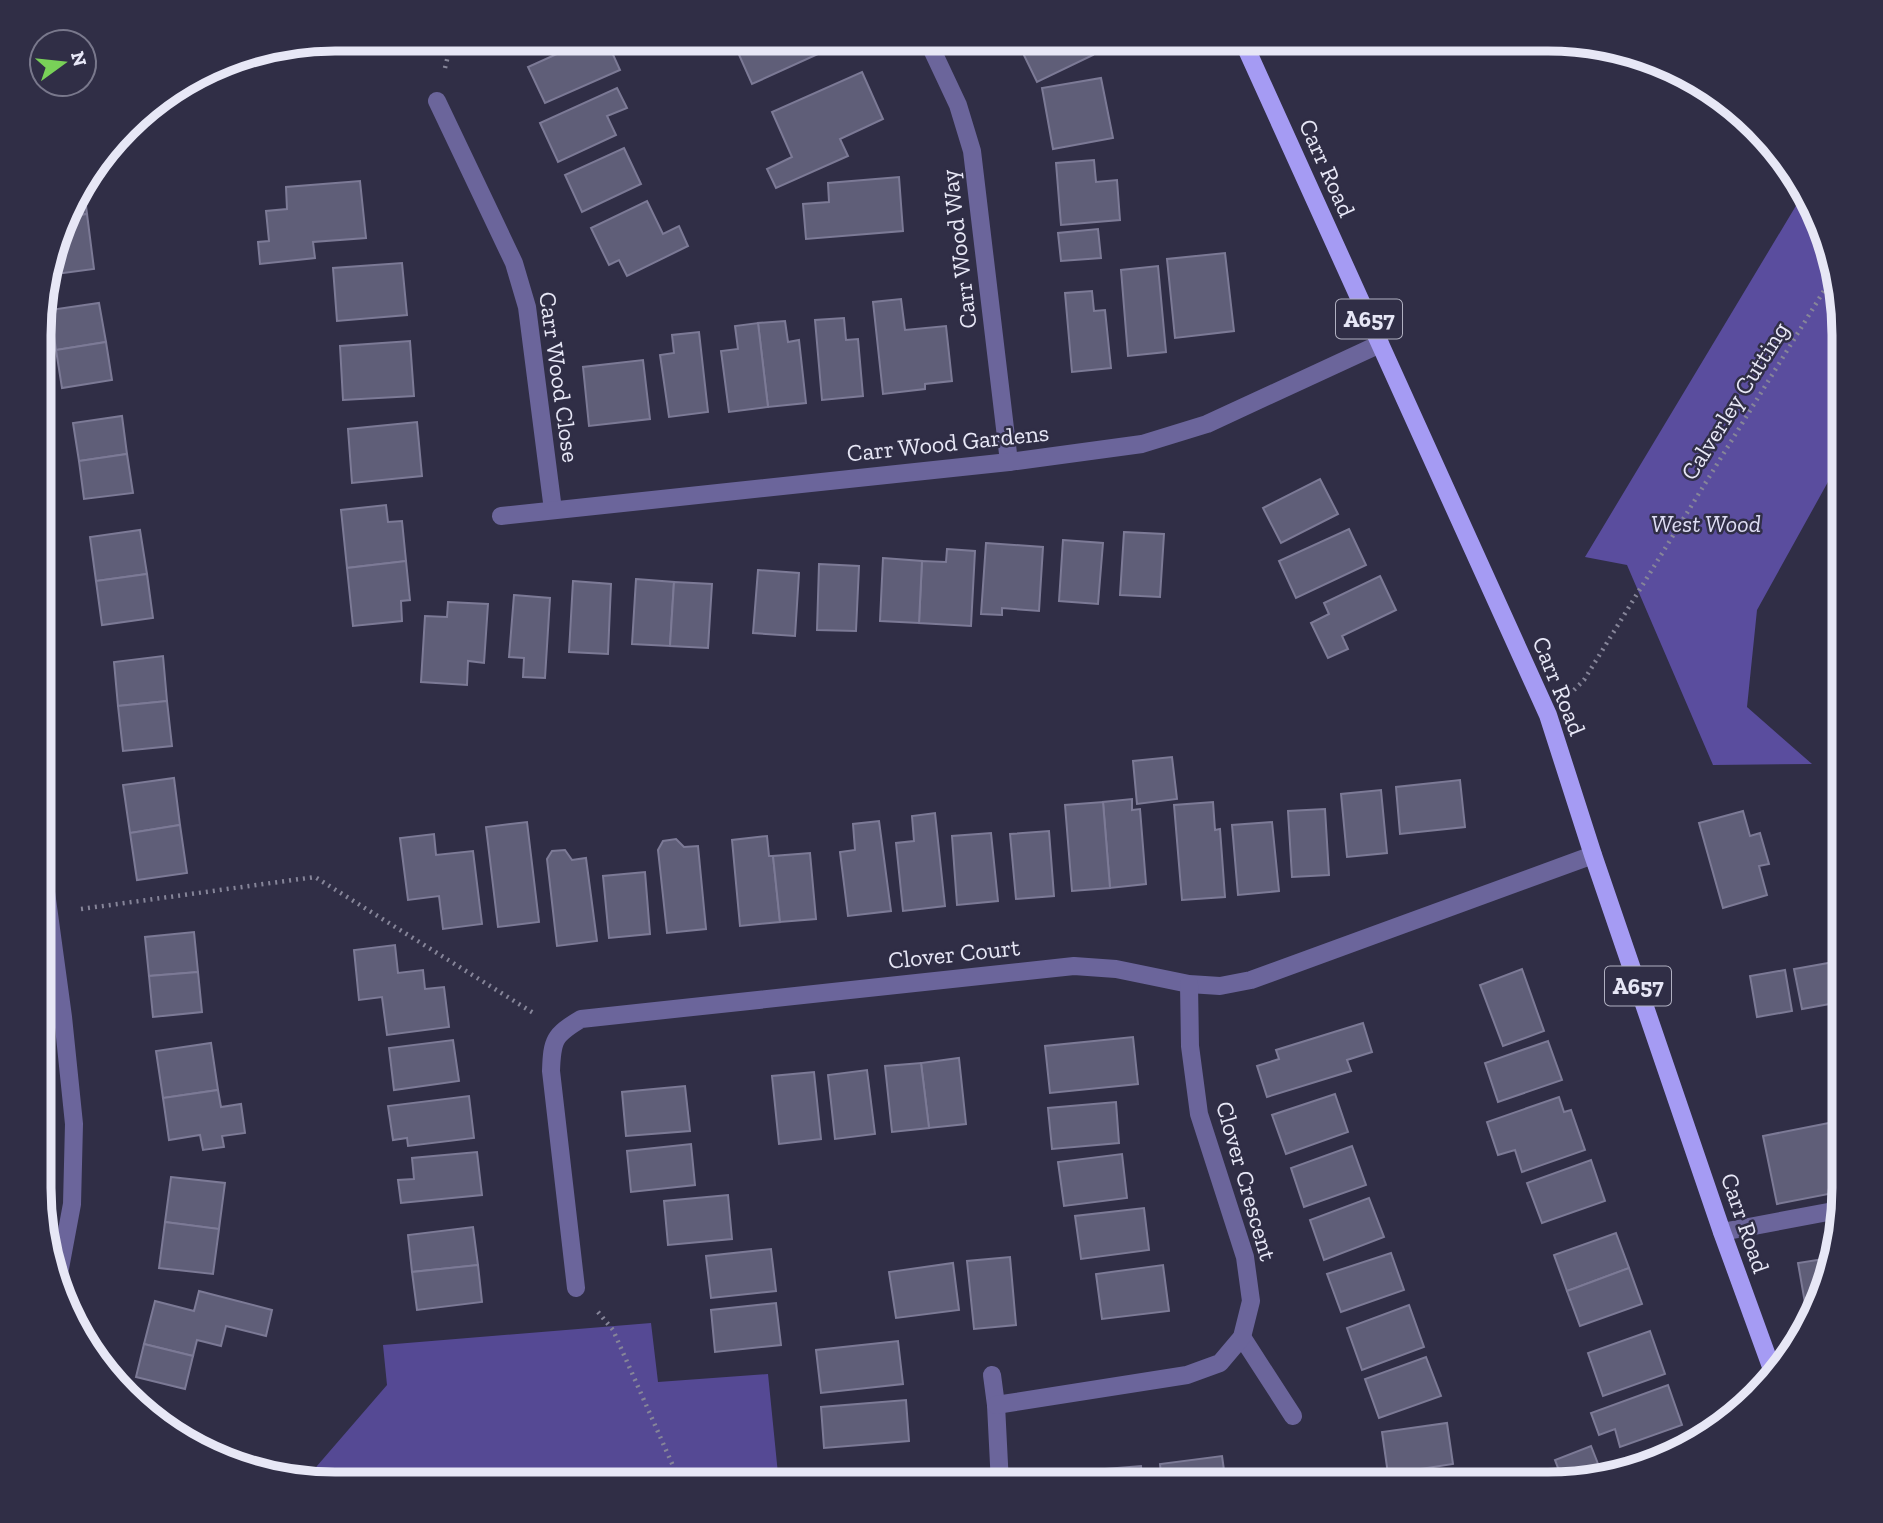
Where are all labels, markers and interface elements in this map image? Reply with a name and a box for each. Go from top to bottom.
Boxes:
north arrow [28,28,98,98]
text: N [66,49,92,69]
street label: Carr Road [1293,114,1362,221]
street label: Carr Wood Way [934,167,983,330]
street label: Carr Wood Close [533,290,586,464]
road number: A657 [1336,300,1402,338]
street label: Calverley Cutting [1674,316,1795,485]
street label: Carr Wood Gardens [845,417,1050,468]
park label: West Wood [1651,509,1761,538]
street label: Carr Road [1527,632,1592,739]
street label: Clover Court [887,932,1021,975]
road number: A657 [1605,967,1671,1006]
street label: Clover Crescent [1210,1098,1283,1264]
street label: Carr Road [1715,1169,1776,1277]

